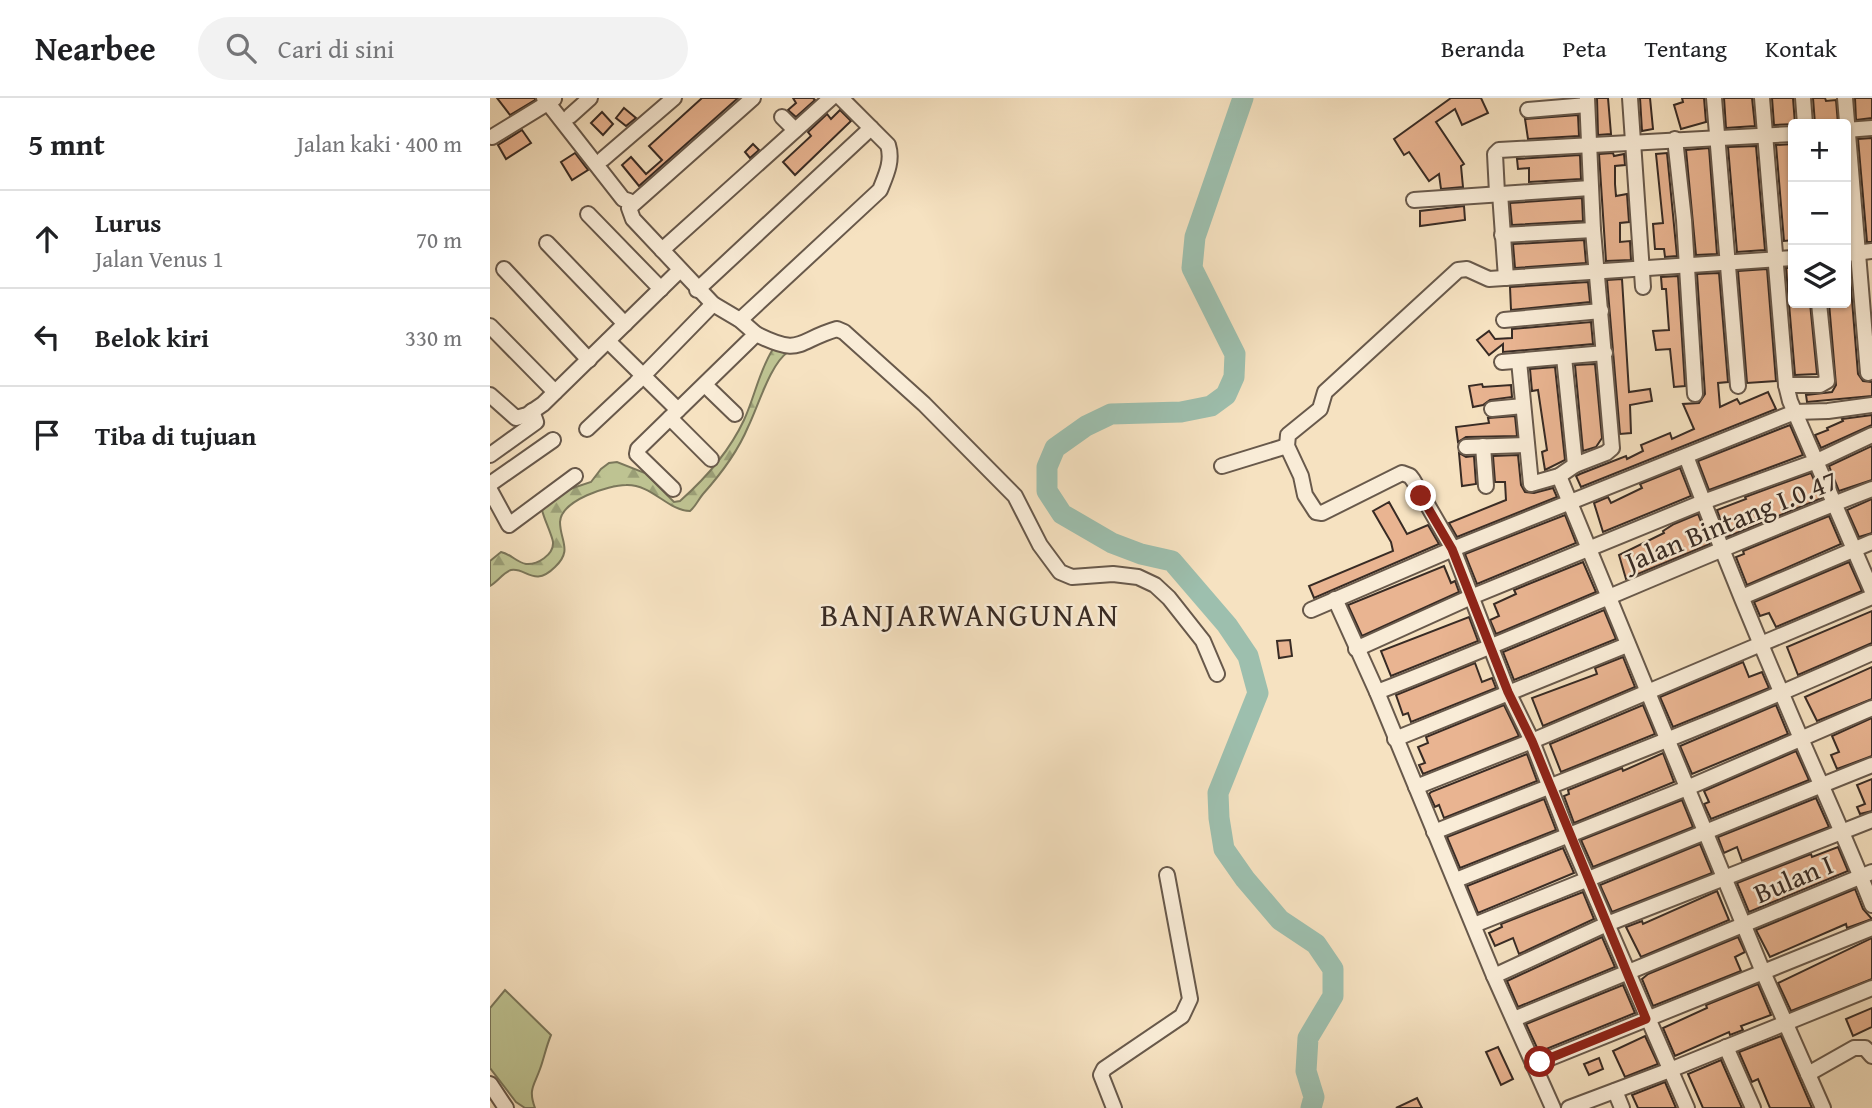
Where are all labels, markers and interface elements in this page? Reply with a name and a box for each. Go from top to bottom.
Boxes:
search box [198,17,688,80]
text: Nearbee [35,24,156,72]
icon: search [222,29,260,67]
text: Cari di sini [278,29,394,68]
text: Beranda [1441,31,1525,66]
text: Peta [1563,31,1607,66]
text: Tentang [1645,31,1727,66]
text: Kontak [1765,31,1837,66]
map controls [1788,119,1851,308]
button: + [1788,119,1851,182]
text: 5 mnt [28,122,105,166]
text: Jalan kaki · 400 m [297,127,462,160]
button: − [1788,182,1851,245]
text: Lurus [95,203,161,242]
icon: ahead [28,220,66,258]
text: 70 m [416,223,462,256]
text: Jalan Venus 1 [95,242,224,275]
button: layers [1788,245,1851,308]
icon: left [28,318,66,356]
text: Belok kiri [95,318,209,357]
text: 330 m [405,321,462,354]
icon: arrive [28,416,66,454]
text: Tiba di tujuan [95,416,256,455]
street label: Jalan Bintang I.0.47 [1616,459,1843,582]
route end [1405,480,1436,511]
district label: BANJARWANGUNAN [820,591,1120,638]
street label: Bulan I [1747,843,1839,913]
route start [1524,1046,1555,1077]

